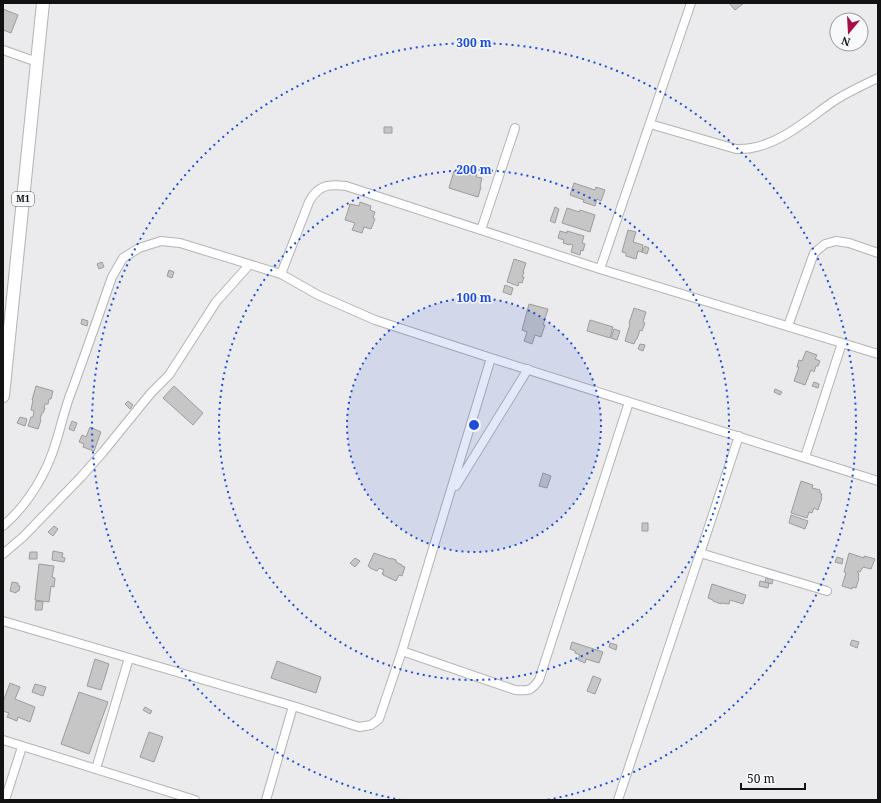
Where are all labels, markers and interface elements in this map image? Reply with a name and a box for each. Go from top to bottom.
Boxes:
north arrow [829,12,869,52]
text: N [839,33,852,50]
text: 300 m [456,34,492,51]
text: 200 m [456,161,492,178]
road number: M1 [12,192,34,206]
text: 100 m [456,289,492,306]
centre of rings [467,418,481,432]
scale bar [741,765,805,791]
text: 50 m [747,770,775,787]

